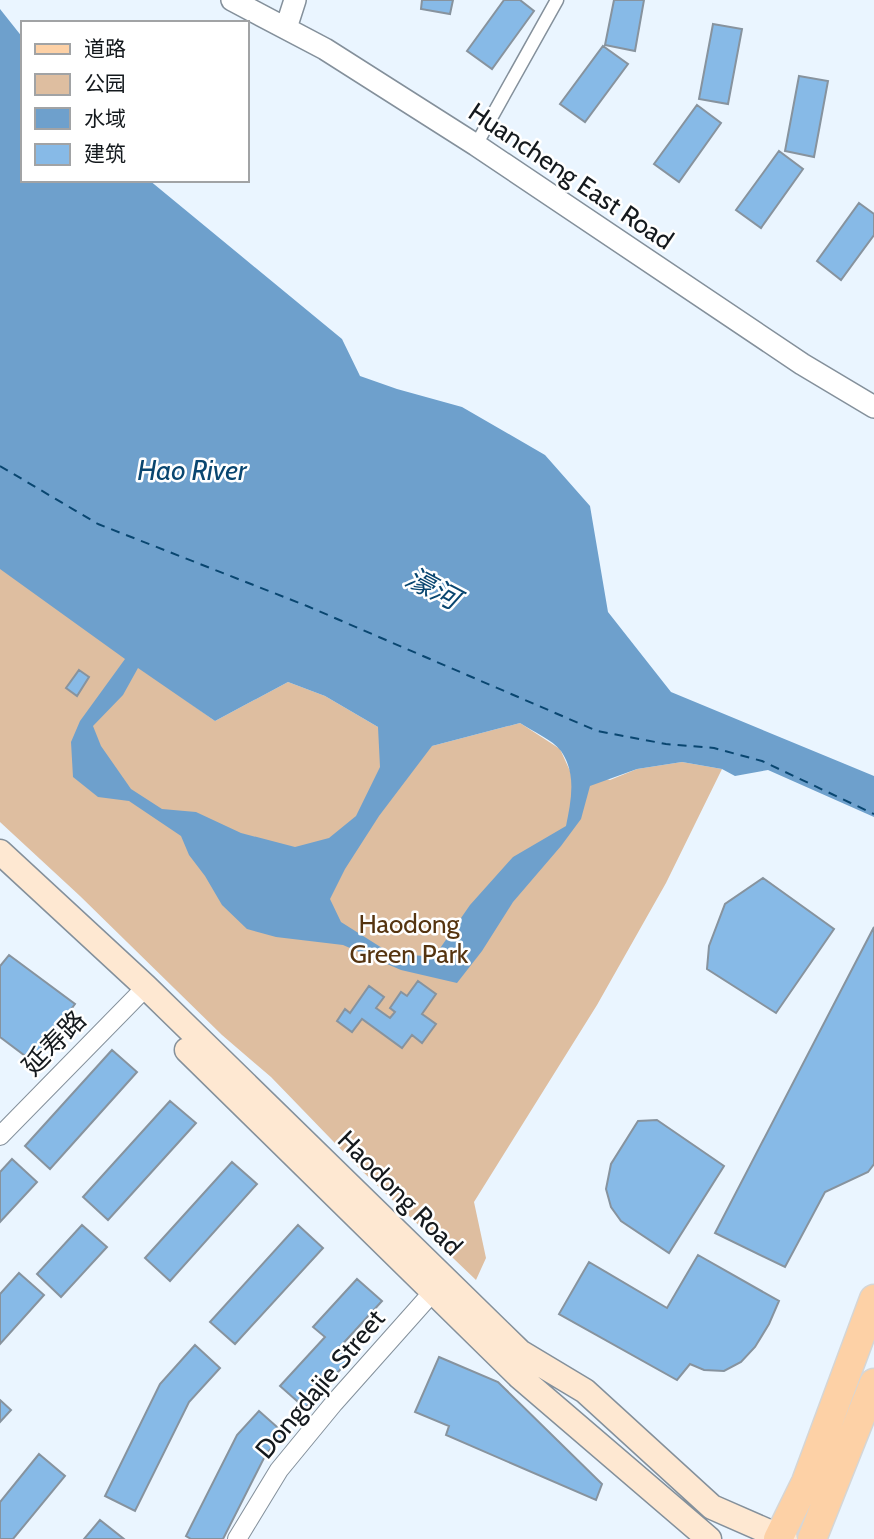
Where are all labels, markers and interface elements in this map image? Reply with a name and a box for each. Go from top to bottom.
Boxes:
legend [21,21,248,182]
text: 道路 [84,36,126,61]
text: 公园 [84,71,126,96]
street label: Huancheng East Road [463,96,679,256]
text: 水域 [84,106,126,131]
text: 建筑 [84,141,126,166]
water label: Hao River [137,453,248,487]
water label: 濠河 [400,560,470,618]
park label: Haodong Green Park [349,908,469,970]
street label: 延寿路 [15,1004,93,1082]
street label: Haodong Road [331,1124,469,1262]
street label: Dongdajie Street [248,1303,392,1465]

